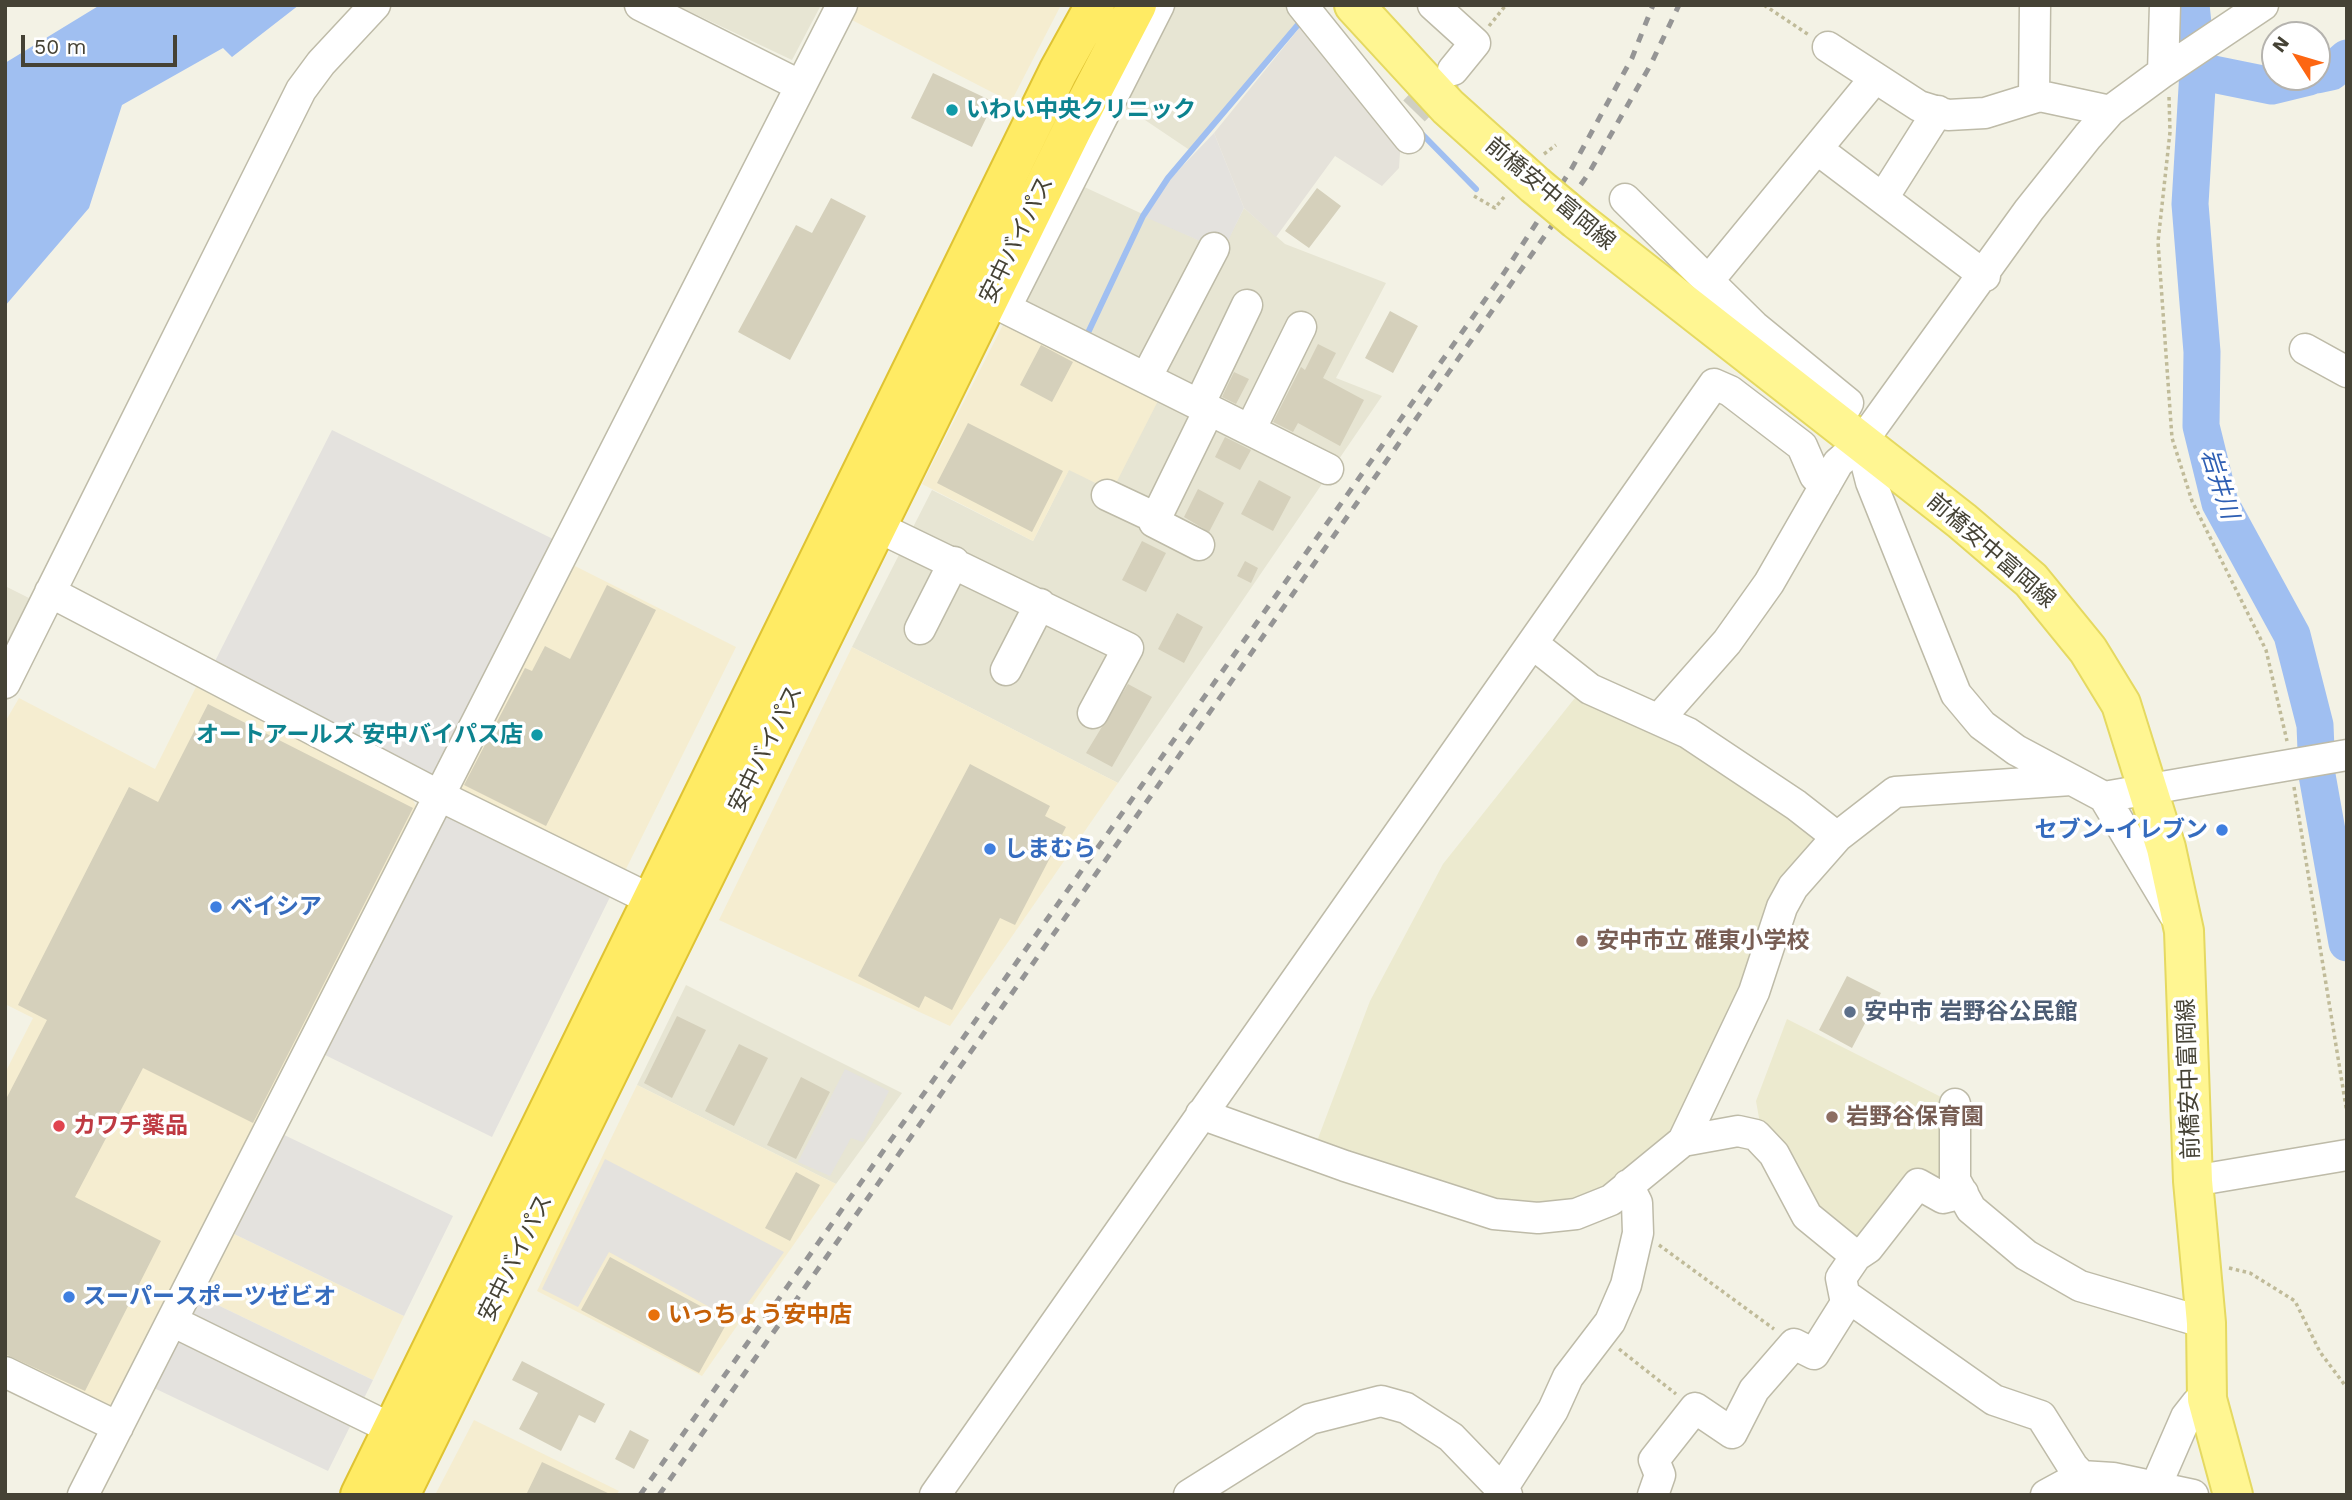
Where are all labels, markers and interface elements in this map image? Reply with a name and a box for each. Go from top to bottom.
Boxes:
scale bar [24,21,180,65]
north arrow [2261,21,2331,91]
text: N [2267,32,2294,57]
text: 50 m [34,34,86,59]
place label: いわい中央クリニック [966,96,1196,124]
marker: いわい中央クリニック [944,102,960,118]
street label: 前橋安中富岡線 [1479,132,1621,256]
street label: 安中バイパス [974,172,1060,308]
water label: 岩井川 [2194,445,2244,523]
street label: 前橋安中富岡線 [1921,488,2061,614]
street label: 安中バイパス [723,681,809,817]
place label: オートアールズ 安中バイパス店 [196,721,523,749]
marker: オートアールズ 安中バイパス店 [529,727,545,743]
place label: セブン-イレブン [2035,816,2208,844]
marker: セブン-イレブン [2214,822,2230,838]
place label: しまむら [1004,835,1096,863]
marker: しまむら [982,841,998,857]
place label: ベイシア [230,893,322,921]
marker: ベイシア [208,899,224,915]
place label: 安中市立 碓東小学校 [1596,927,1810,955]
marker: 安中市立 碓東小学校 [1574,933,1590,949]
place label: 安中市 岩野谷公民館 [1864,998,2078,1026]
street label: 前橋安中富岡線 [2172,998,2206,1160]
marker: 安中市 岩野谷公民館 [1842,1004,1858,1020]
place label: 岩野谷保育園 [1846,1103,1984,1131]
marker: 岩野谷保育園 [1824,1109,1840,1125]
place label: カワチ薬品 [73,1112,188,1140]
marker: カワチ薬品 [51,1118,67,1134]
street label: 安中バイパス [473,1190,559,1326]
place label: スーパースポーツゼビオ [83,1283,336,1311]
marker: スーパースポーツゼビオ [61,1289,77,1305]
place label: いっちょう安中店 [668,1301,852,1329]
marker: いっちょう安中店 [646,1307,662,1323]

